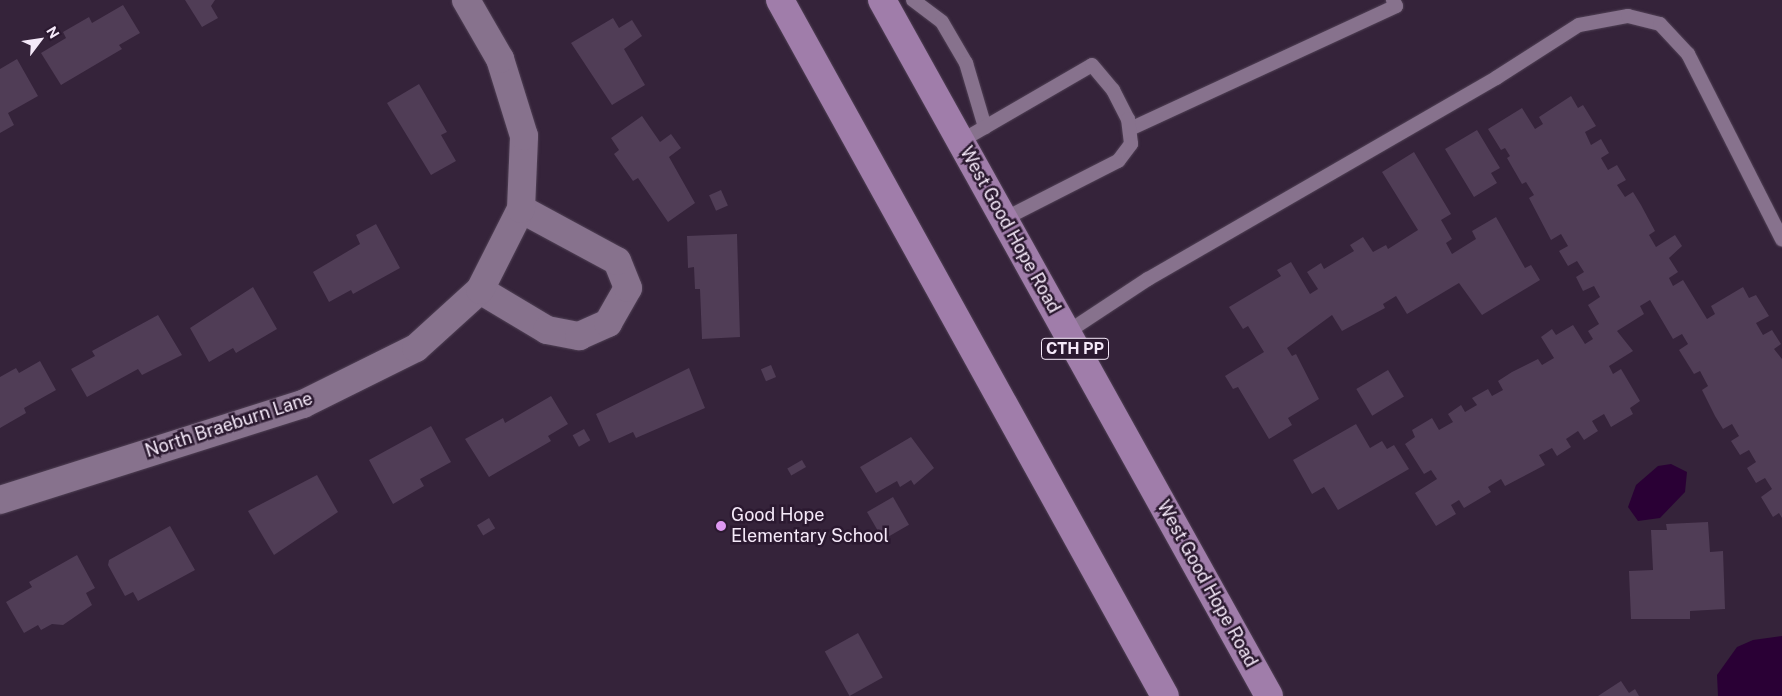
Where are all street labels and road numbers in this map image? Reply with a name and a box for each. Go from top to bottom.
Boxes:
street label: West Good Hope Road [955,143,1065,317]
road number: CTH PP [1040,336,1110,362]
street label: North Braeburn Lane [143,388,315,462]
street label: West Good Hope Road [1152,497,1262,671]

